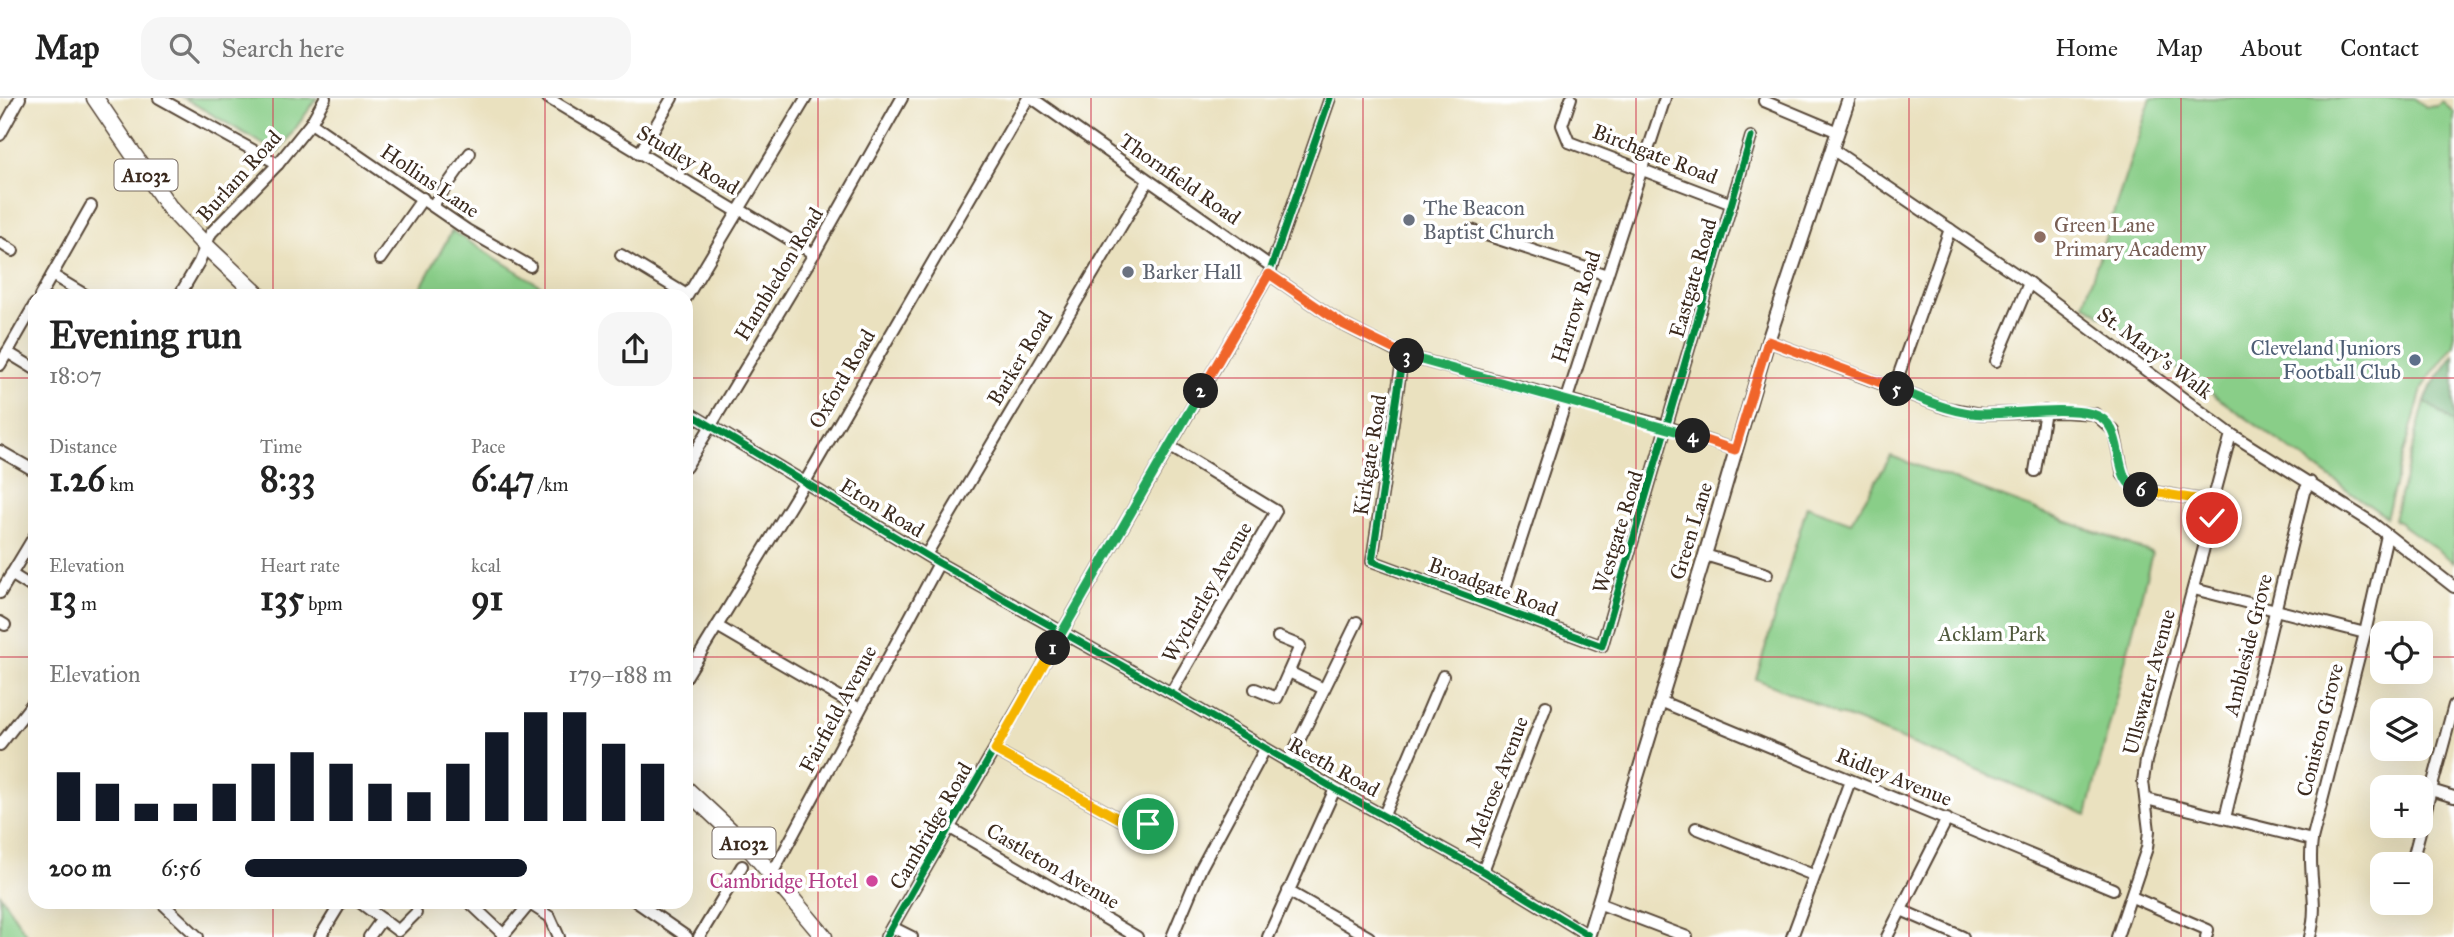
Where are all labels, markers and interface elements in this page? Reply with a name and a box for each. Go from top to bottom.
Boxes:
search box [141,17,631,80]
text: Map [35,28,99,68]
icon: search [165,29,203,67]
text: Search here [221,32,345,64]
text: Home [2055,33,2118,63]
text: Map [2156,33,2203,63]
text: About [2241,33,2302,63]
text: Contact [2340,33,2419,63]
street label: Birchgate Road [1589,118,1722,190]
street label: Studley Road [632,119,744,201]
street label: Burlam Road [191,124,287,227]
street label: Thornfield Road [1114,128,1246,231]
street label: Hollins Lane [376,138,485,224]
road number: A1032 [114,159,178,190]
place label: The Beacon Baptist Church [1423,195,1555,245]
street label: Hambledon Road [729,202,829,345]
marker: The Beacon Baptist Church [1401,212,1417,228]
place label: Green Lane Primary Academy [2054,212,2208,262]
street label: Eastgate Road [1664,215,1723,341]
marker: Green Lane Primary Academy [2032,229,2048,245]
street label: Harrow Road [1546,247,1606,366]
place label: Barker Hall [1142,259,1242,285]
marker: Barker Hall [1120,264,1136,280]
street label: St. Mary's Walk [2092,301,2218,405]
street label: Barker Road [982,306,1059,410]
text: Evening run [49,312,242,358]
button: share [598,312,672,386]
street label: Oxford Road [803,324,881,433]
place label: Cleveland Juniors Football Club [2250,335,2401,385]
pin: 3 [1390,338,1424,374]
text: 3 [1403,344,1410,367]
marker: Cleveland Juniors Football Club [2407,352,2423,368]
text: 18:07 [49,361,102,389]
pin: 5 [1880,372,1914,406]
pin: 2 [1184,374,1218,408]
text: 5 [1892,377,1901,400]
text: 2 [1196,379,1205,402]
street label: Kirkgate Road [1348,392,1392,517]
pin: 4 [1676,418,1710,454]
text: 4 [1687,424,1698,447]
text: Distance [49,435,117,458]
text: Time [260,435,302,458]
text: Pace [471,435,505,458]
text: 1.26 [49,458,105,501]
text: 8:33 [260,458,315,501]
text: 6:47 [471,458,534,501]
street label: Westgate Road [1587,467,1649,597]
pin: 6 [2124,472,2158,508]
text: km [105,473,134,496]
text: /km [534,473,568,496]
street label: Eton Road [835,473,929,544]
text: 6 [2136,478,2145,501]
street label: Green Lane [1664,479,1718,583]
pin [2182,488,2242,548]
icon: check [2193,499,2231,537]
street label: Wycherley Avenue [1156,517,1258,667]
street label: Broadgate Road [1425,552,1562,623]
text: Elevation [49,554,124,577]
text: Heart rate [260,554,340,577]
text: kcal [471,554,501,577]
street label: Ambleside Grove [2218,571,2278,720]
text: 13 [49,577,77,620]
text: 135 [260,577,304,620]
text: 91 [471,577,503,620]
text: m [77,592,97,615]
text: bpm [304,592,343,615]
street label: Ullswater Avenue [2117,606,2181,758]
park label: Acklam Park [1937,621,2046,647]
map controls [2370,621,2433,915]
button: locate [2370,621,2433,684]
pin: 1 [1036,630,1070,666]
text: 1 [1049,636,1056,659]
street label: Fairfield Avenue [794,641,883,777]
text: Elevation [49,660,140,688]
text: 179–188 m [568,660,672,688]
street label: Coniston Grove [2291,661,2349,799]
button: layers [2370,698,2433,761]
street label: Melrose Avenue [1460,713,1534,851]
street label: Reeth Road [1284,731,1385,803]
street label: Ridley Avenue [1832,742,1956,812]
street label: Cambridge Road [884,757,978,894]
button: + [2370,775,2433,838]
pin [1118,794,1178,854]
icon: arrive [1129,805,1167,843]
street label: Castleton Avenue [982,817,1125,915]
road number: A1032 [712,828,776,858]
button: − [2370,852,2433,915]
text: 200 m [49,854,111,882]
text: 6:56 [161,854,201,882]
place label: Cambridge Hotel [709,868,858,894]
marker: Cambridge Hotel [864,873,880,889]

